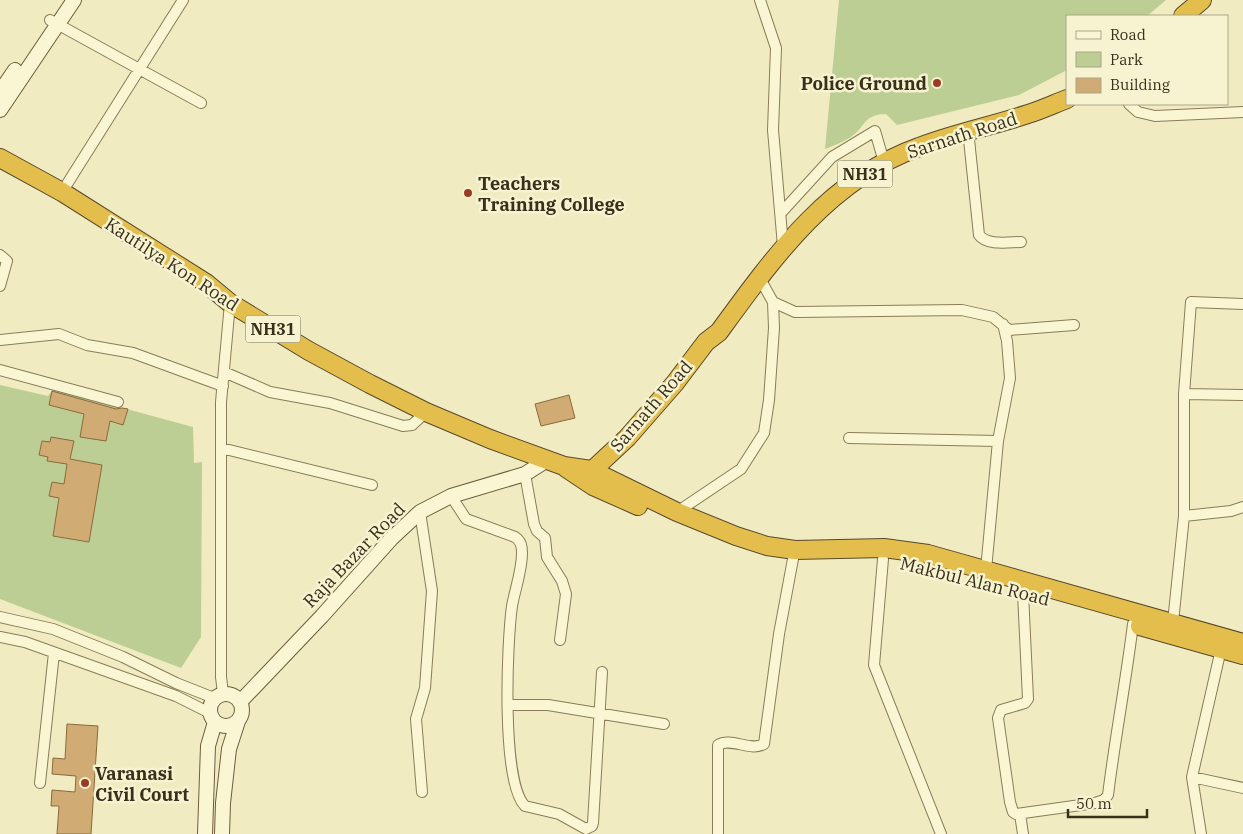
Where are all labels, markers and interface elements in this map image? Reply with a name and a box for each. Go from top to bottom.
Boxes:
legend [1066,15,1228,105]
text: Road [1110,25,1146,44]
text: Park [1110,50,1143,69]
place label: Police Ground [801,72,927,95]
text: Building [1110,75,1170,94]
marker: Police Ground [931,77,943,89]
street label: Sarnath Road [904,106,1020,164]
road number: NH31 [838,160,892,188]
place label: Teachers Training College [478,172,625,216]
marker: Teachers Training College [462,187,474,199]
street label: Kautilya Kon Road [101,212,243,316]
road number: NH31 [246,316,300,342]
street label: Sarnath Road [605,355,697,457]
street label: Raja Bazar Road [298,498,410,612]
street label: Makbul Alan Road [898,551,1052,611]
place label: Varanasi Civil Court [95,762,189,806]
marker: Varanasi Civil Court [79,777,91,789]
scale bar [1068,786,1147,818]
text: 50 m [1076,794,1112,813]

